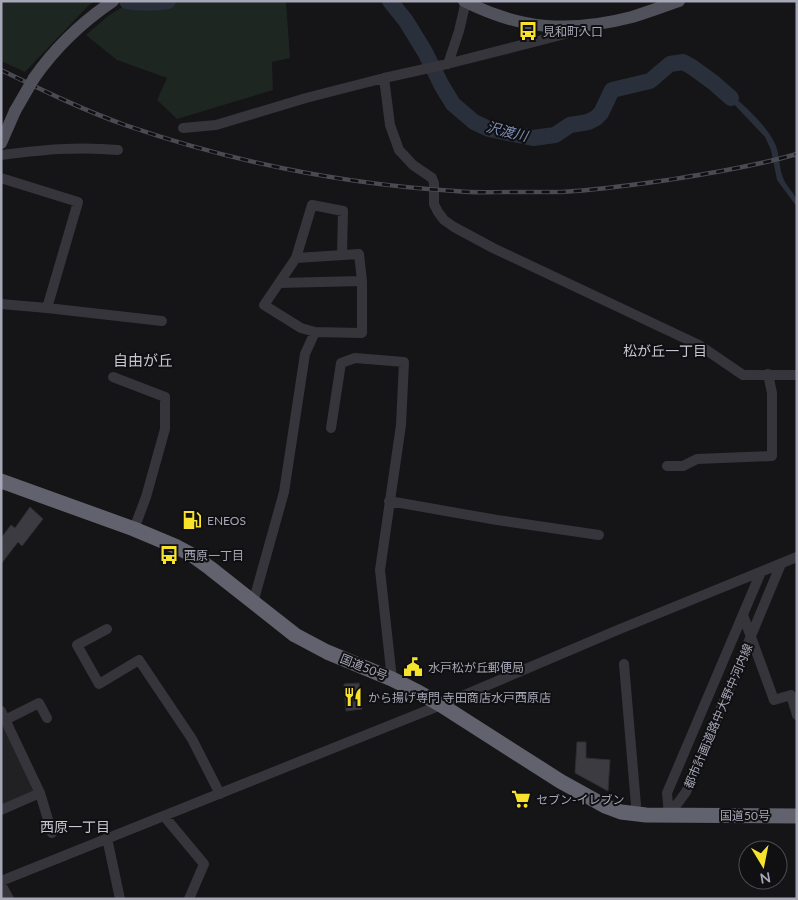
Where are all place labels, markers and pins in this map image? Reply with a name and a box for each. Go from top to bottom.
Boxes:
bus stop icon: 見和町入口 [517,20,539,42]
place label: 見和町入口 [543,24,603,39]
fuel station icon: ENEOS [181,509,203,531]
place label: ENEOS [207,513,246,528]
bus stop icon: 西原一丁目 [158,544,180,566]
place label: 西原一丁目 [184,548,244,563]
public building icon: 水戸松が丘郵便局 [402,656,424,678]
place label: 水戸松が丘郵便局 [428,660,524,675]
restaurant icon: から揚げ専門 寺田商店水戸西原店 [342,686,364,708]
place label: から揚げ専門 寺田商店水戸西原店 [368,690,551,705]
supermarket icon: セブン-イレブン [510,788,532,810]
place label: セブン-イレブン [536,792,624,807]

